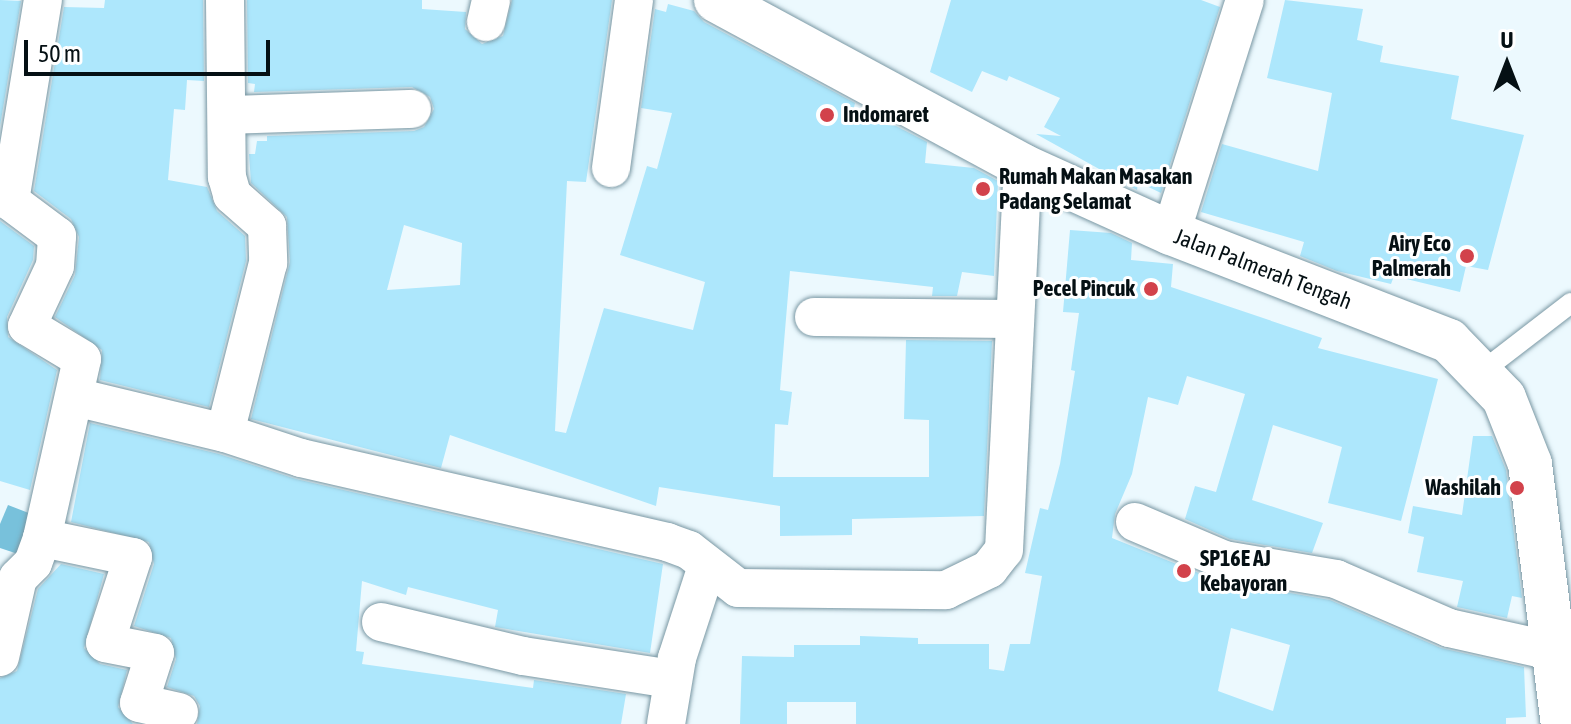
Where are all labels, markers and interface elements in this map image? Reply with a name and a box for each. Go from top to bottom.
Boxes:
scale bar [28,24,274,74]
north arrow [1467,24,1547,104]
text: U [1501,27,1513,53]
text: 50 m [38,40,81,67]
place label: Indomaret [843,102,929,128]
marker: Indomaret [818,106,836,124]
place label: Rumah Makan Masakan Padang Selamat [999,163,1192,214]
marker: Rumah Makan Masakan Padang Selamat [974,180,992,198]
street label: Jalan Palmerah Tengah [1170,223,1356,315]
place label: Airy Eco Palmerah [1372,230,1451,282]
marker: Airy Eco Palmerah [1458,247,1476,265]
place label: Pecel Pincuk [1033,276,1135,302]
marker: Pecel Pincuk [1142,280,1160,298]
place label: Washilah [1425,475,1501,501]
marker: Washilah [1508,479,1526,497]
place label: SP16E AJ Kebayoran [1200,545,1287,596]
marker: SP16E AJ Kebayoran [1175,562,1193,580]

